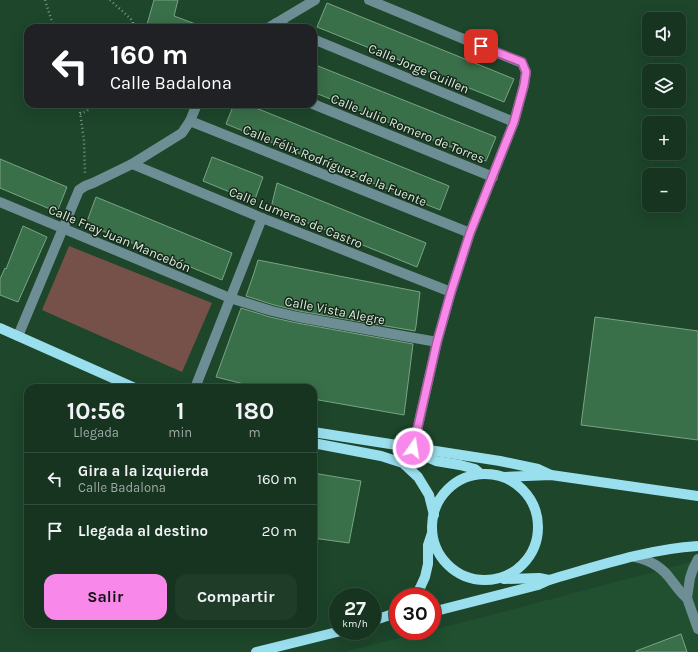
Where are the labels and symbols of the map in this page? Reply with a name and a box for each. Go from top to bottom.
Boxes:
pin [464,29,498,63]
street label: Calle Jorge Guillen [366,40,471,96]
street label: Calle Julio Romero de Torres [329,91,487,166]
street label: Calle Félix Rodríguez de la Fuente [241,122,429,209]
street label: Calle Lumeras de Castro [227,184,365,251]
street label: Calle Fray Juan Mancebón [46,202,193,275]
street label: Calle Vista Alegre [283,293,387,328]
position arrow [392,427,434,469]
speed limit sign: 30 [389,588,441,640]

